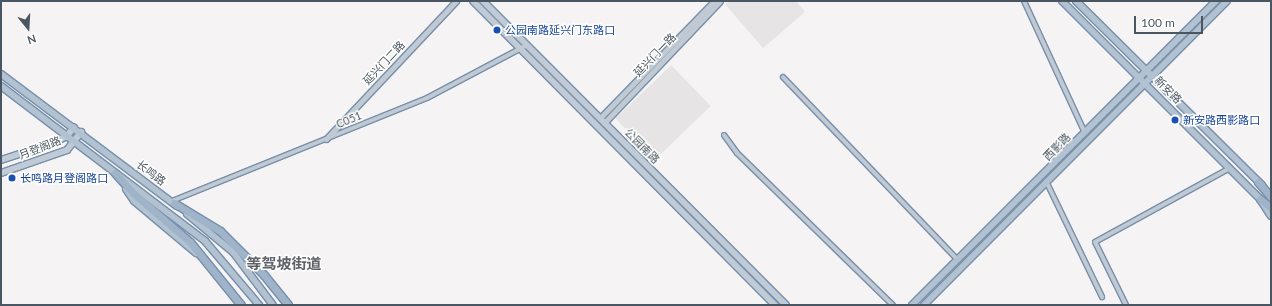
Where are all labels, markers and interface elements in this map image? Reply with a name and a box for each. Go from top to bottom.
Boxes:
north arrow [8,8,48,48]
scale bar [1136,8,1205,34]
text: 100 m [1141,15,1175,30]
place label: 公园南路延兴门东路口 [505,23,615,37]
marker: 公园南路延兴门东路口 [492,25,502,35]
street label: 延兴门一路 [631,31,679,79]
text: N [26,32,38,47]
street label: 延兴门二路 [360,38,408,88]
street label: 新安路 [1152,74,1184,106]
street label: C051 [334,109,364,131]
place label: 新安路西影路口 [1183,113,1260,127]
marker: 新安路西影路口 [1170,115,1180,125]
street label: 公园南路 [622,126,662,166]
street label: 西影路 [1041,131,1073,163]
street label: 月登阁路 [17,134,63,162]
street label: 长鸣路 [134,158,168,188]
place label: 长鸣路月登阁路口 [20,171,108,185]
marker: 长鸣路月登阁路口 [7,173,17,183]
district label: 等驾坡街道 [247,255,321,273]

